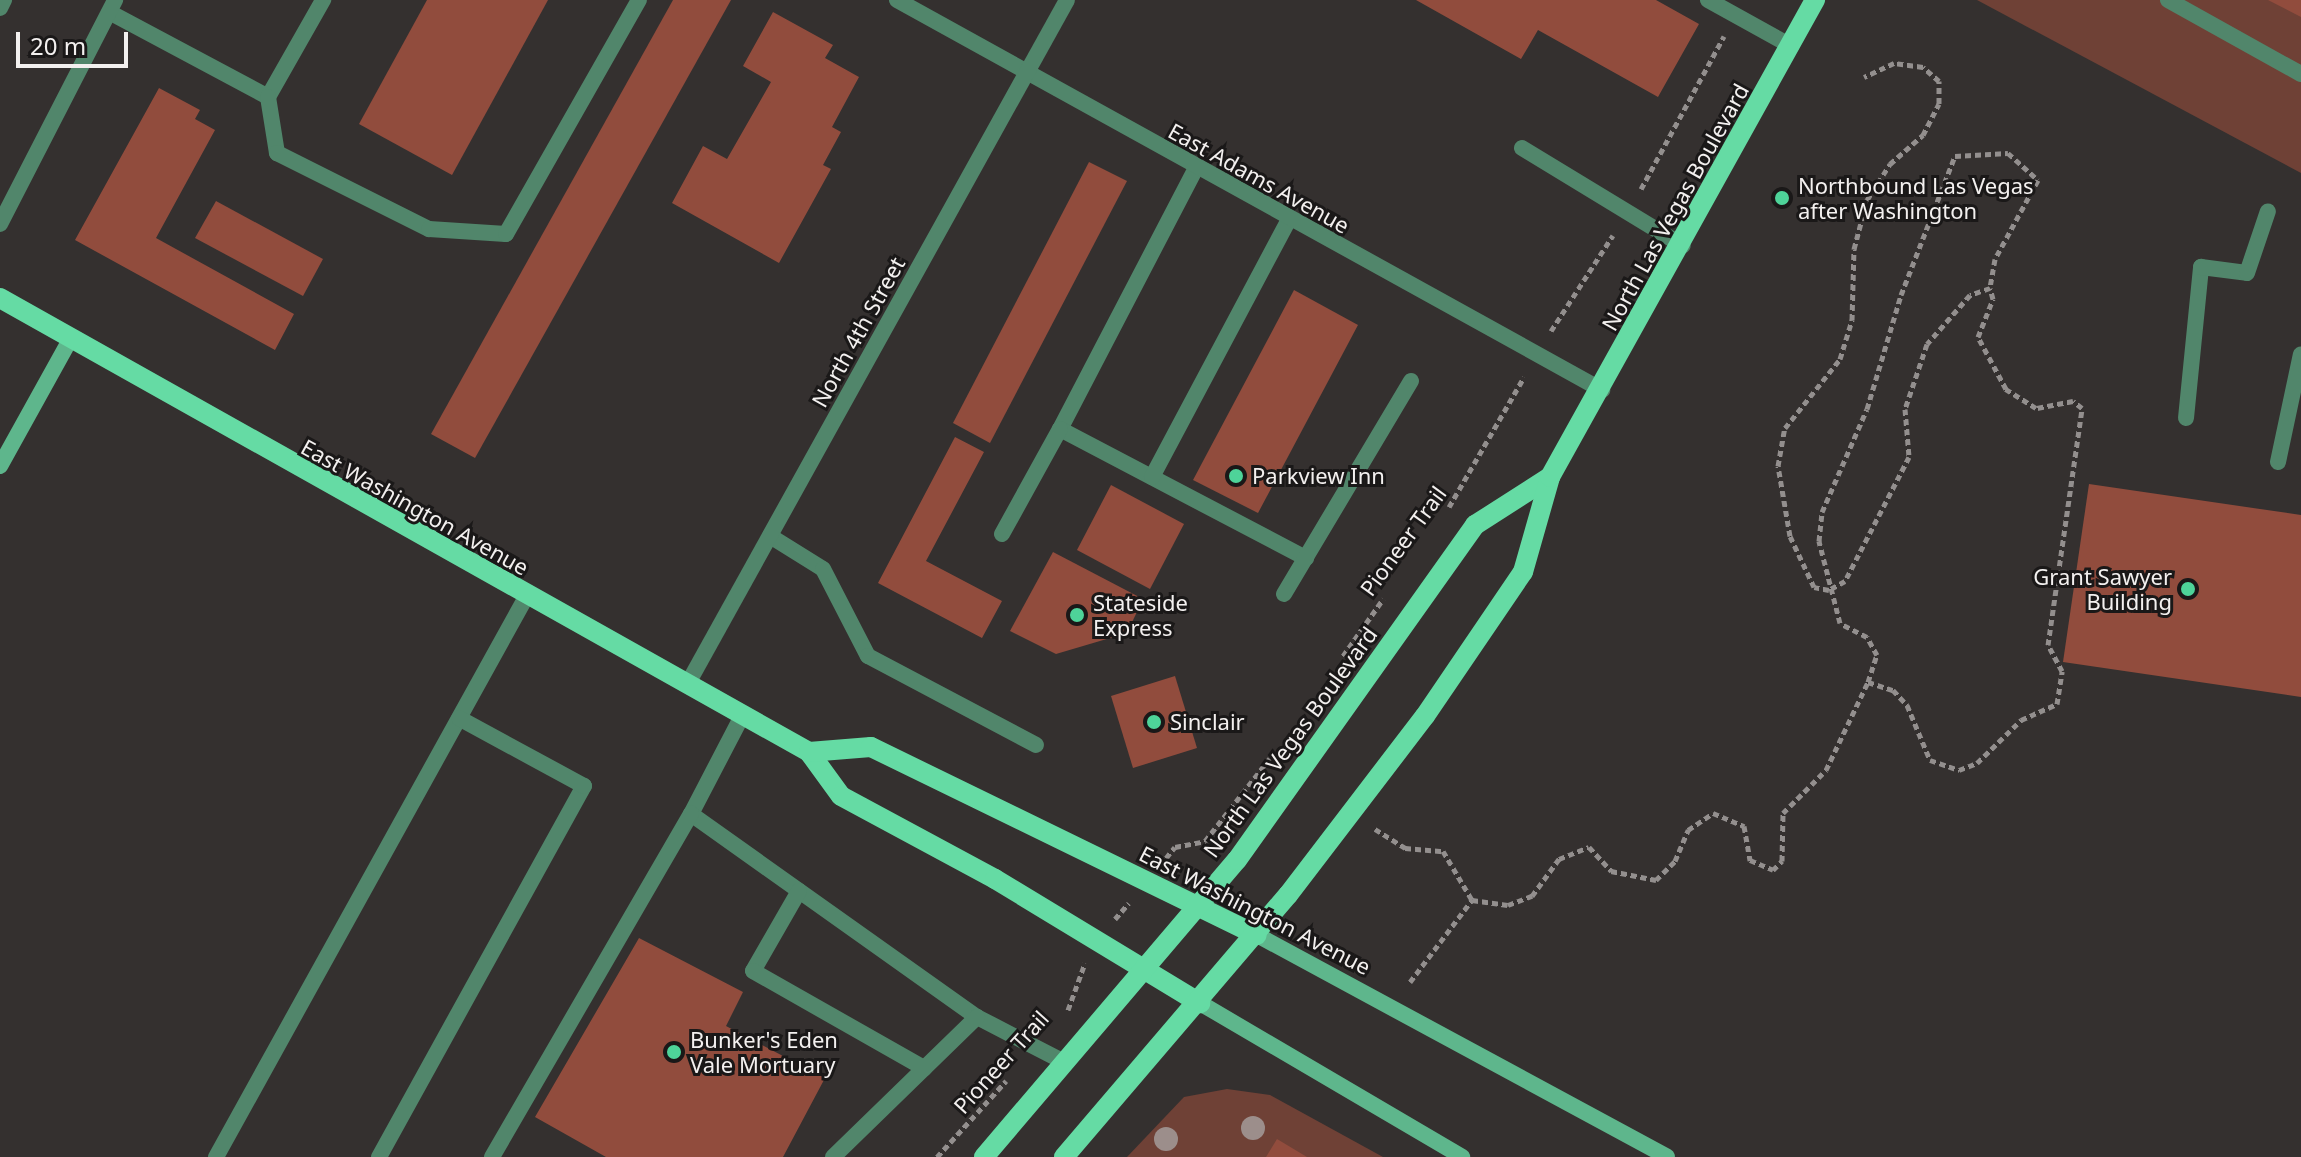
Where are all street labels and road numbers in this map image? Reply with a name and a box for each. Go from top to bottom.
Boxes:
street label: North Las Vegas Boulevard [1596,79,1754,335]
street label: East Adams Avenue [1164,117,1354,239]
street label: North 4th Street [806,252,910,412]
street label: East Washington Avenue [297,433,533,581]
street label: Pioneer Trail [1354,481,1452,601]
street label: North Las Vegas Boulevard [1198,622,1382,862]
street label: East Washington Avenue [1135,840,1375,980]
street label: Pioneer Trail [948,1005,1054,1119]

